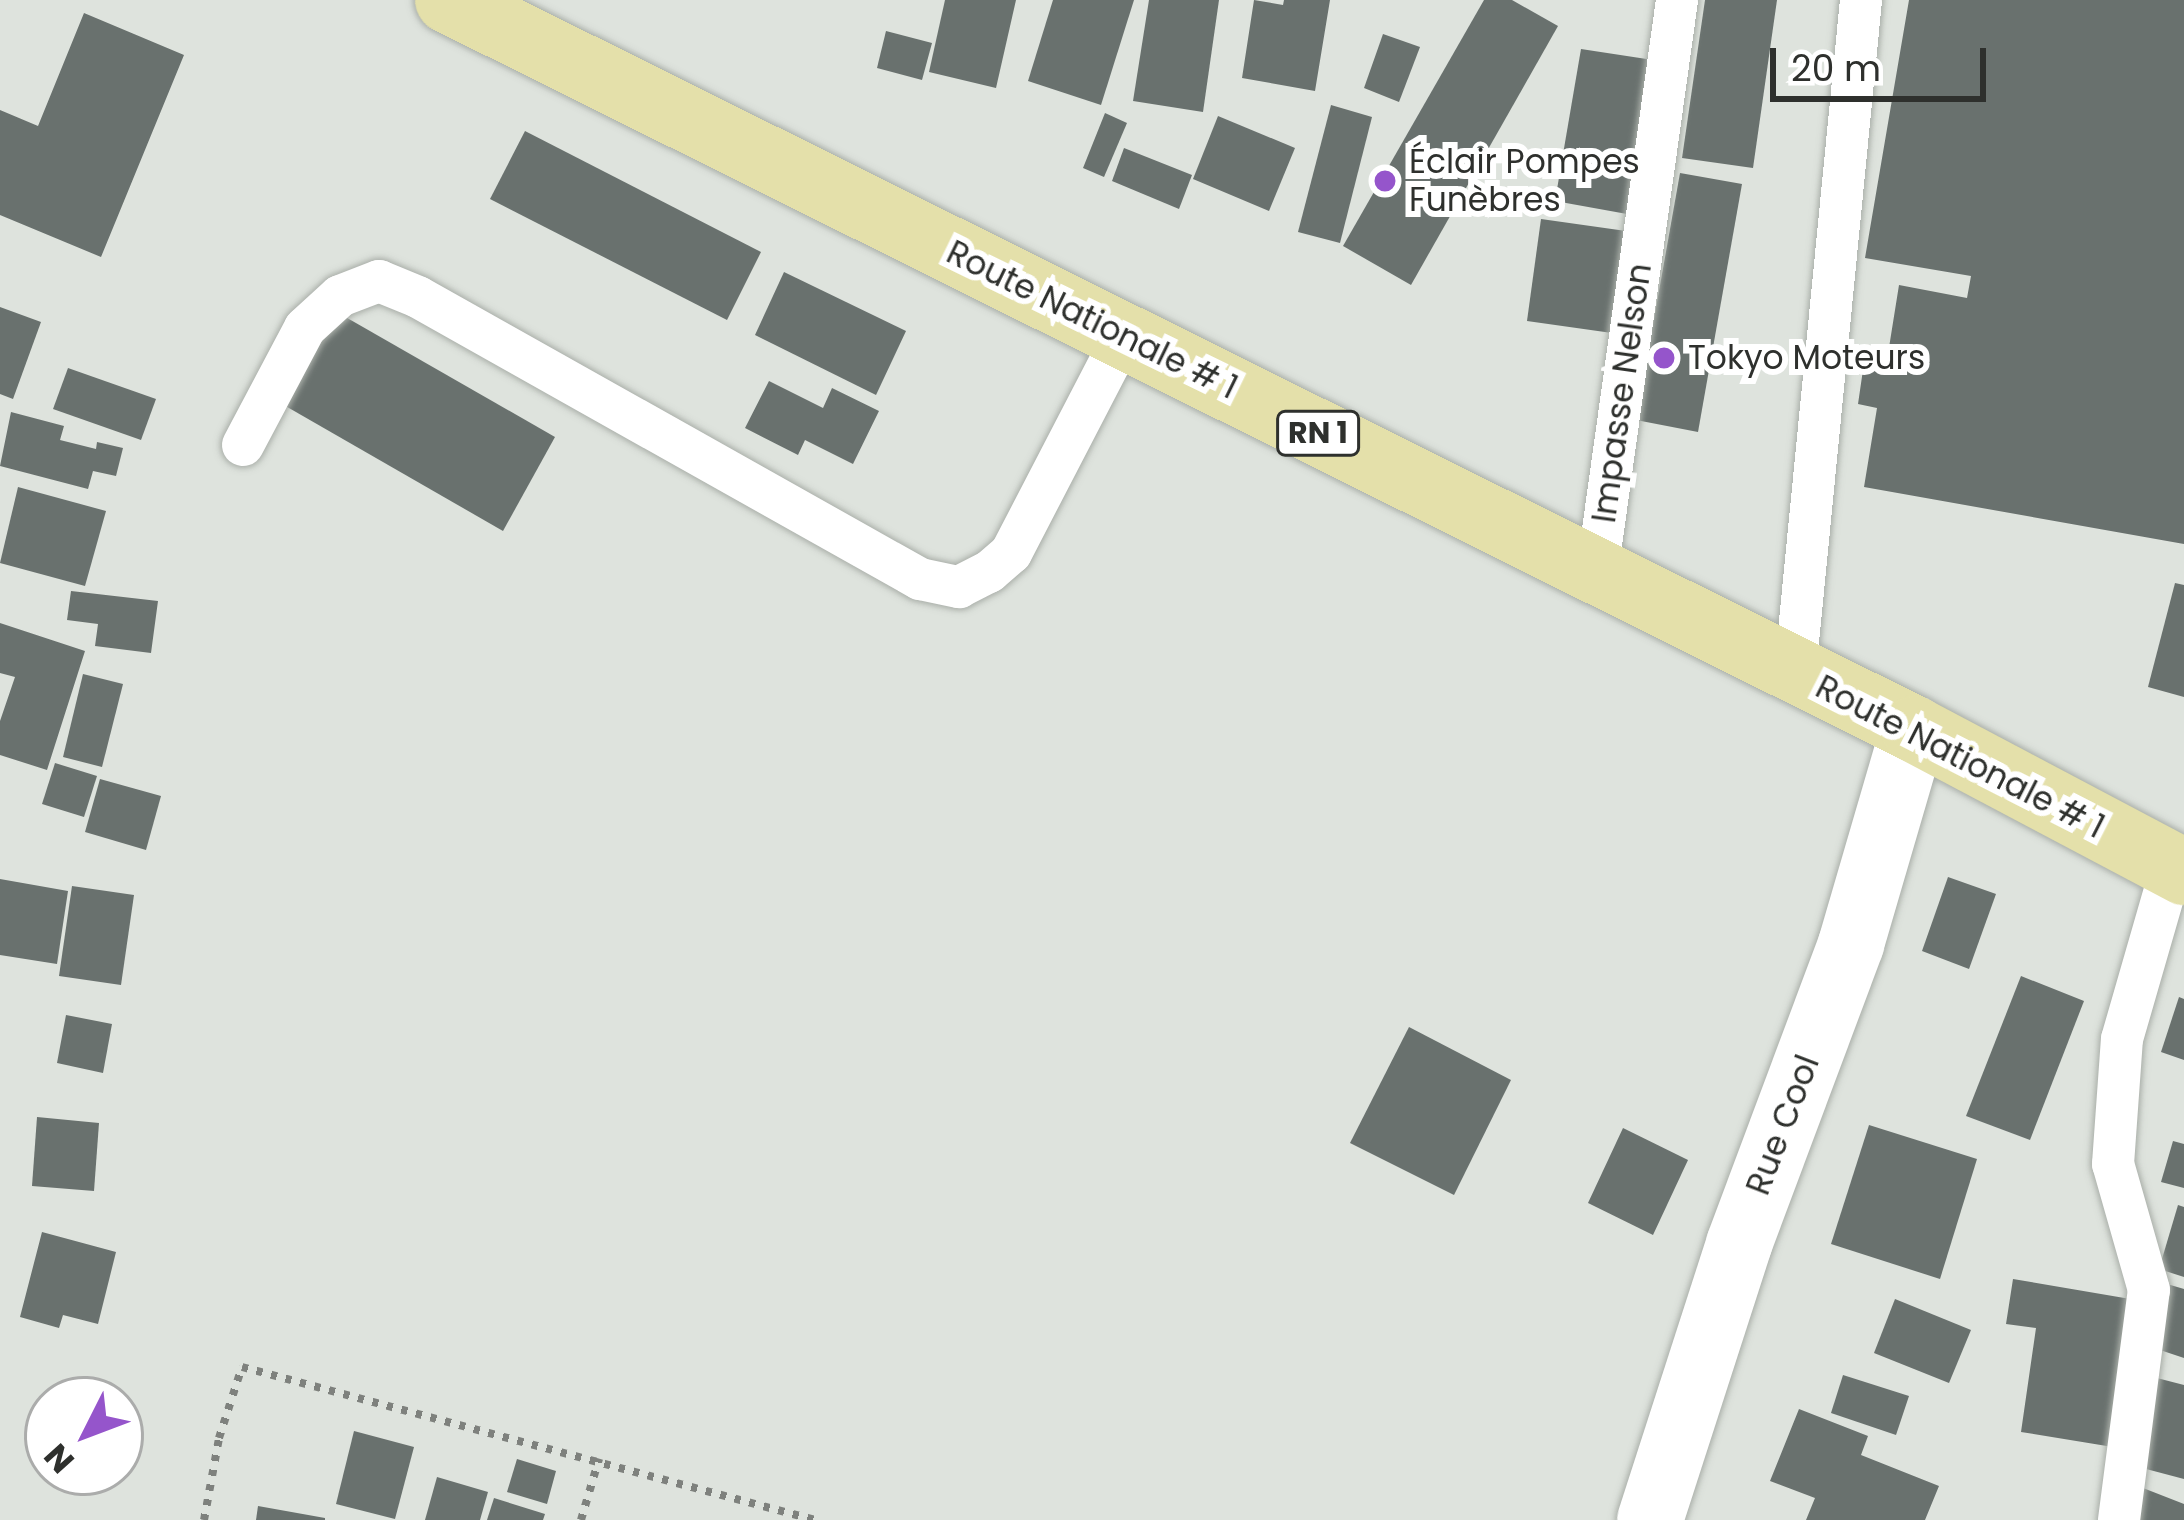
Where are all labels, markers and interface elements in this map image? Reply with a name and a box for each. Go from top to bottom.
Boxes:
scale bar [1776,24,1992,98]
text: 20 m [1791,43,1881,94]
place label: Éclair Pompes Funèbres [1409,142,1640,220]
marker: Éclair Pompes Funèbres [1372,168,1398,194]
street label: Route Nationale # 1 [940,232,1244,408]
street label: Impasse Nelson [1584,261,1660,525]
place label: Tokyo Moteurs [1688,338,1925,378]
marker: Tokyo Moteurs [1651,345,1677,371]
road number: RN 1 [1276,409,1360,457]
street label: Route Nationale # 1 [1809,667,2111,847]
street label: Rue Cool [1738,1050,1828,1200]
north arrow [24,1376,144,1496]
text: N [33,1433,85,1483]

